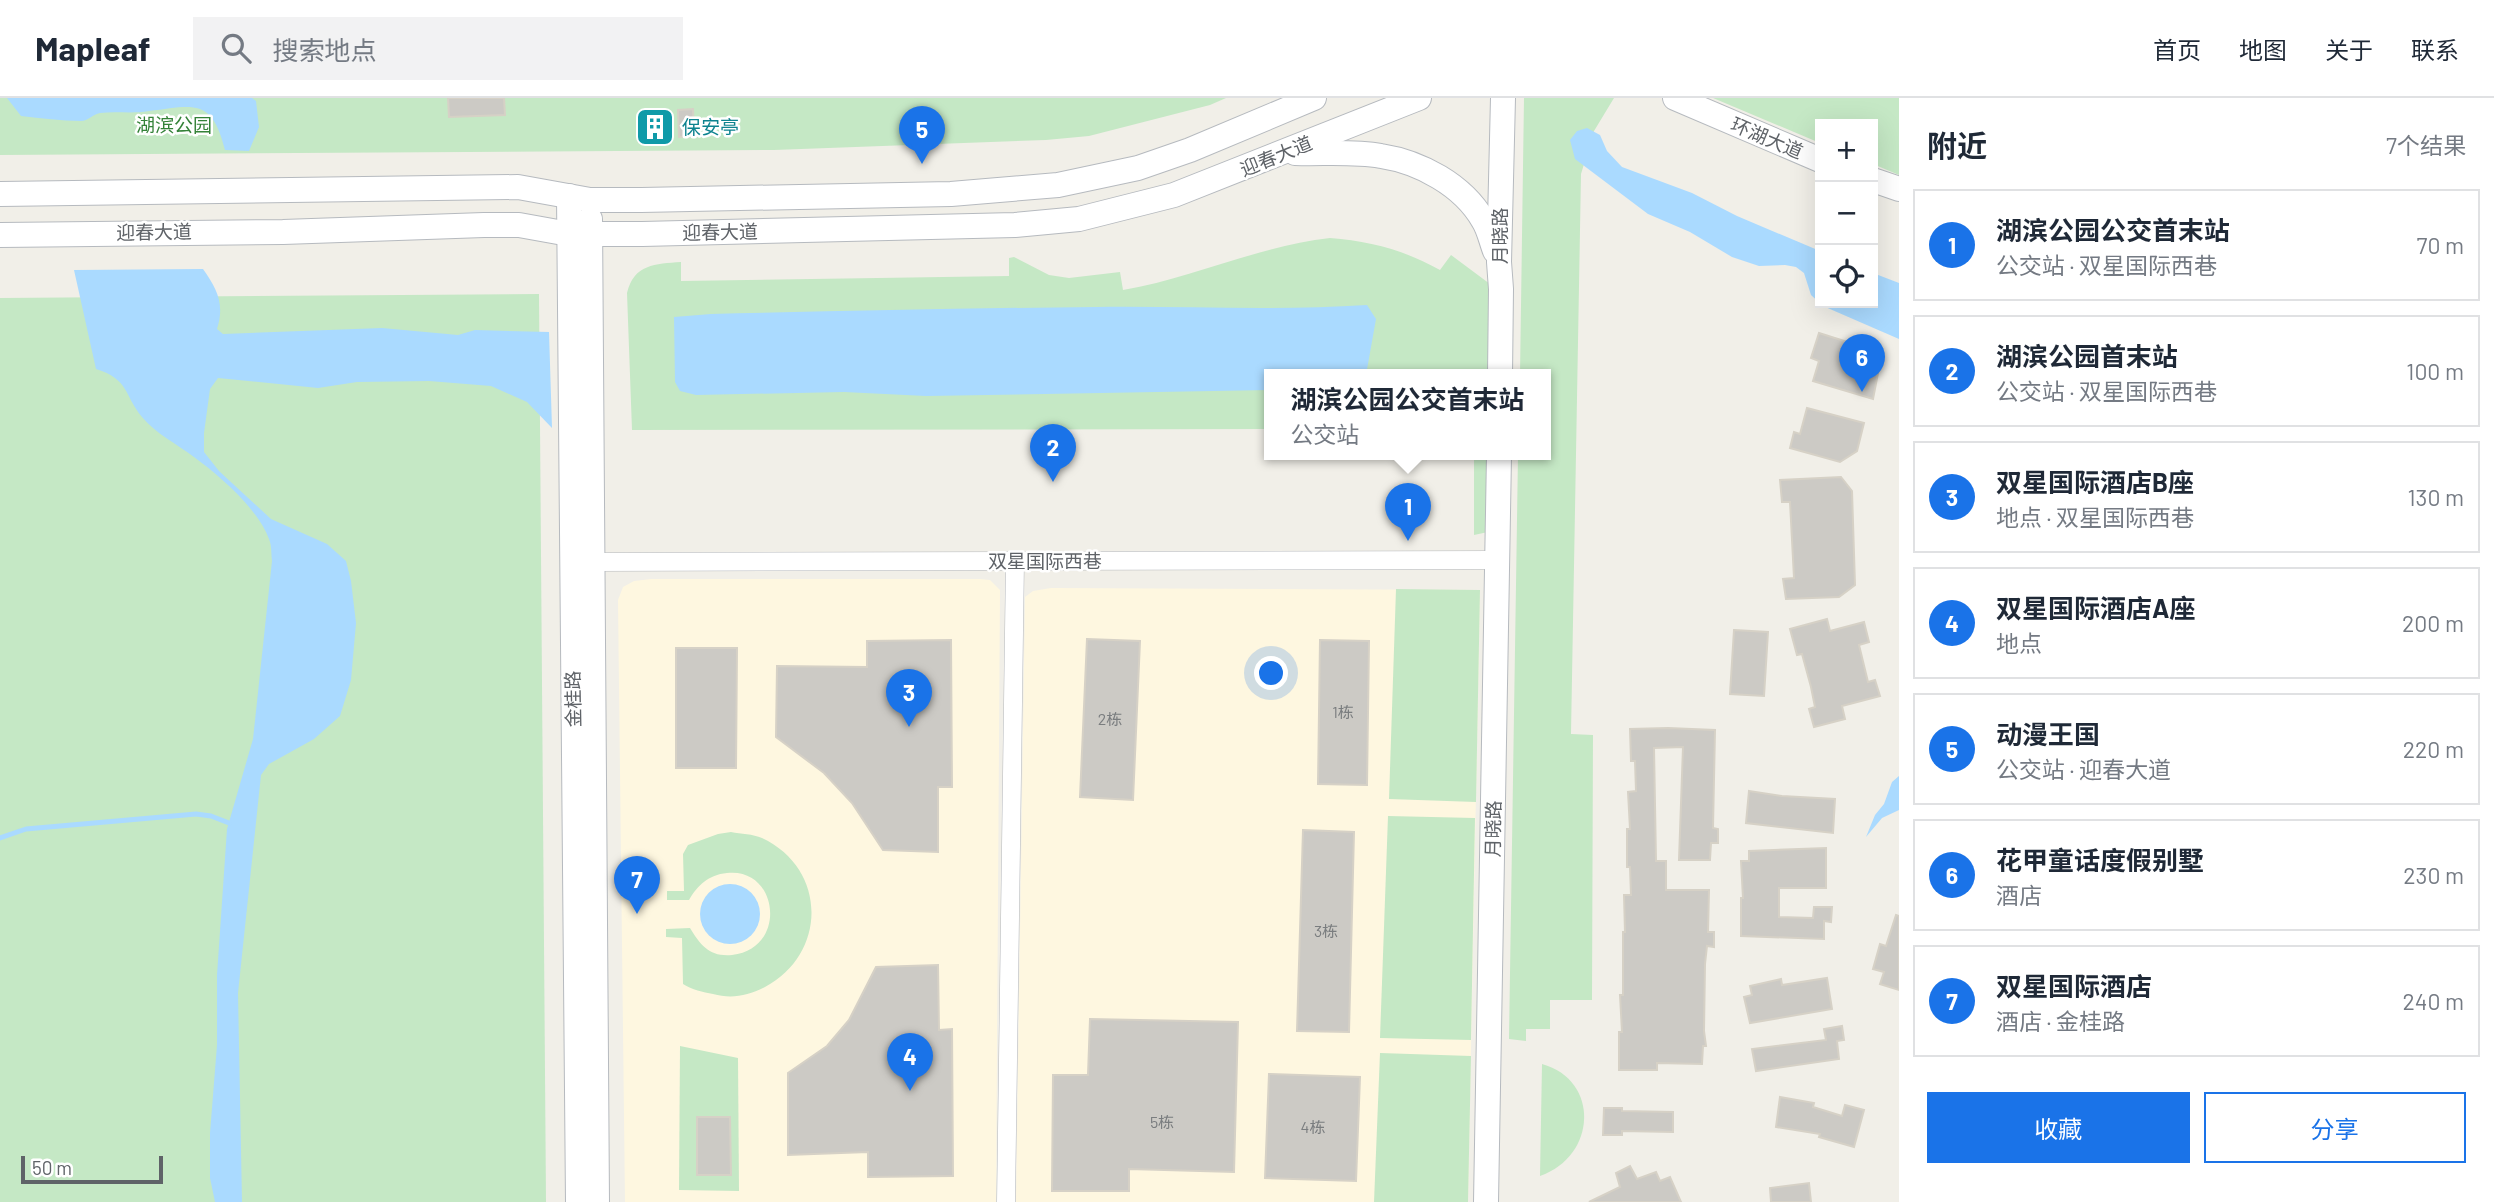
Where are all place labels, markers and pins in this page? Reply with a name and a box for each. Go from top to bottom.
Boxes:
building icon: 保安亭 [634,106,676,148]
pin: 5 [899,106,945,164]
place label: 保安亭 [682,115,739,138]
pin: 6 [1839,334,1885,392]
pin: 2 [1030,424,1076,482]
pin: 1 [1385,483,1431,541]
pin: 3 [886,669,932,727]
pin: 7 [614,856,660,914]
pin: 4 [887,1033,933,1091]

